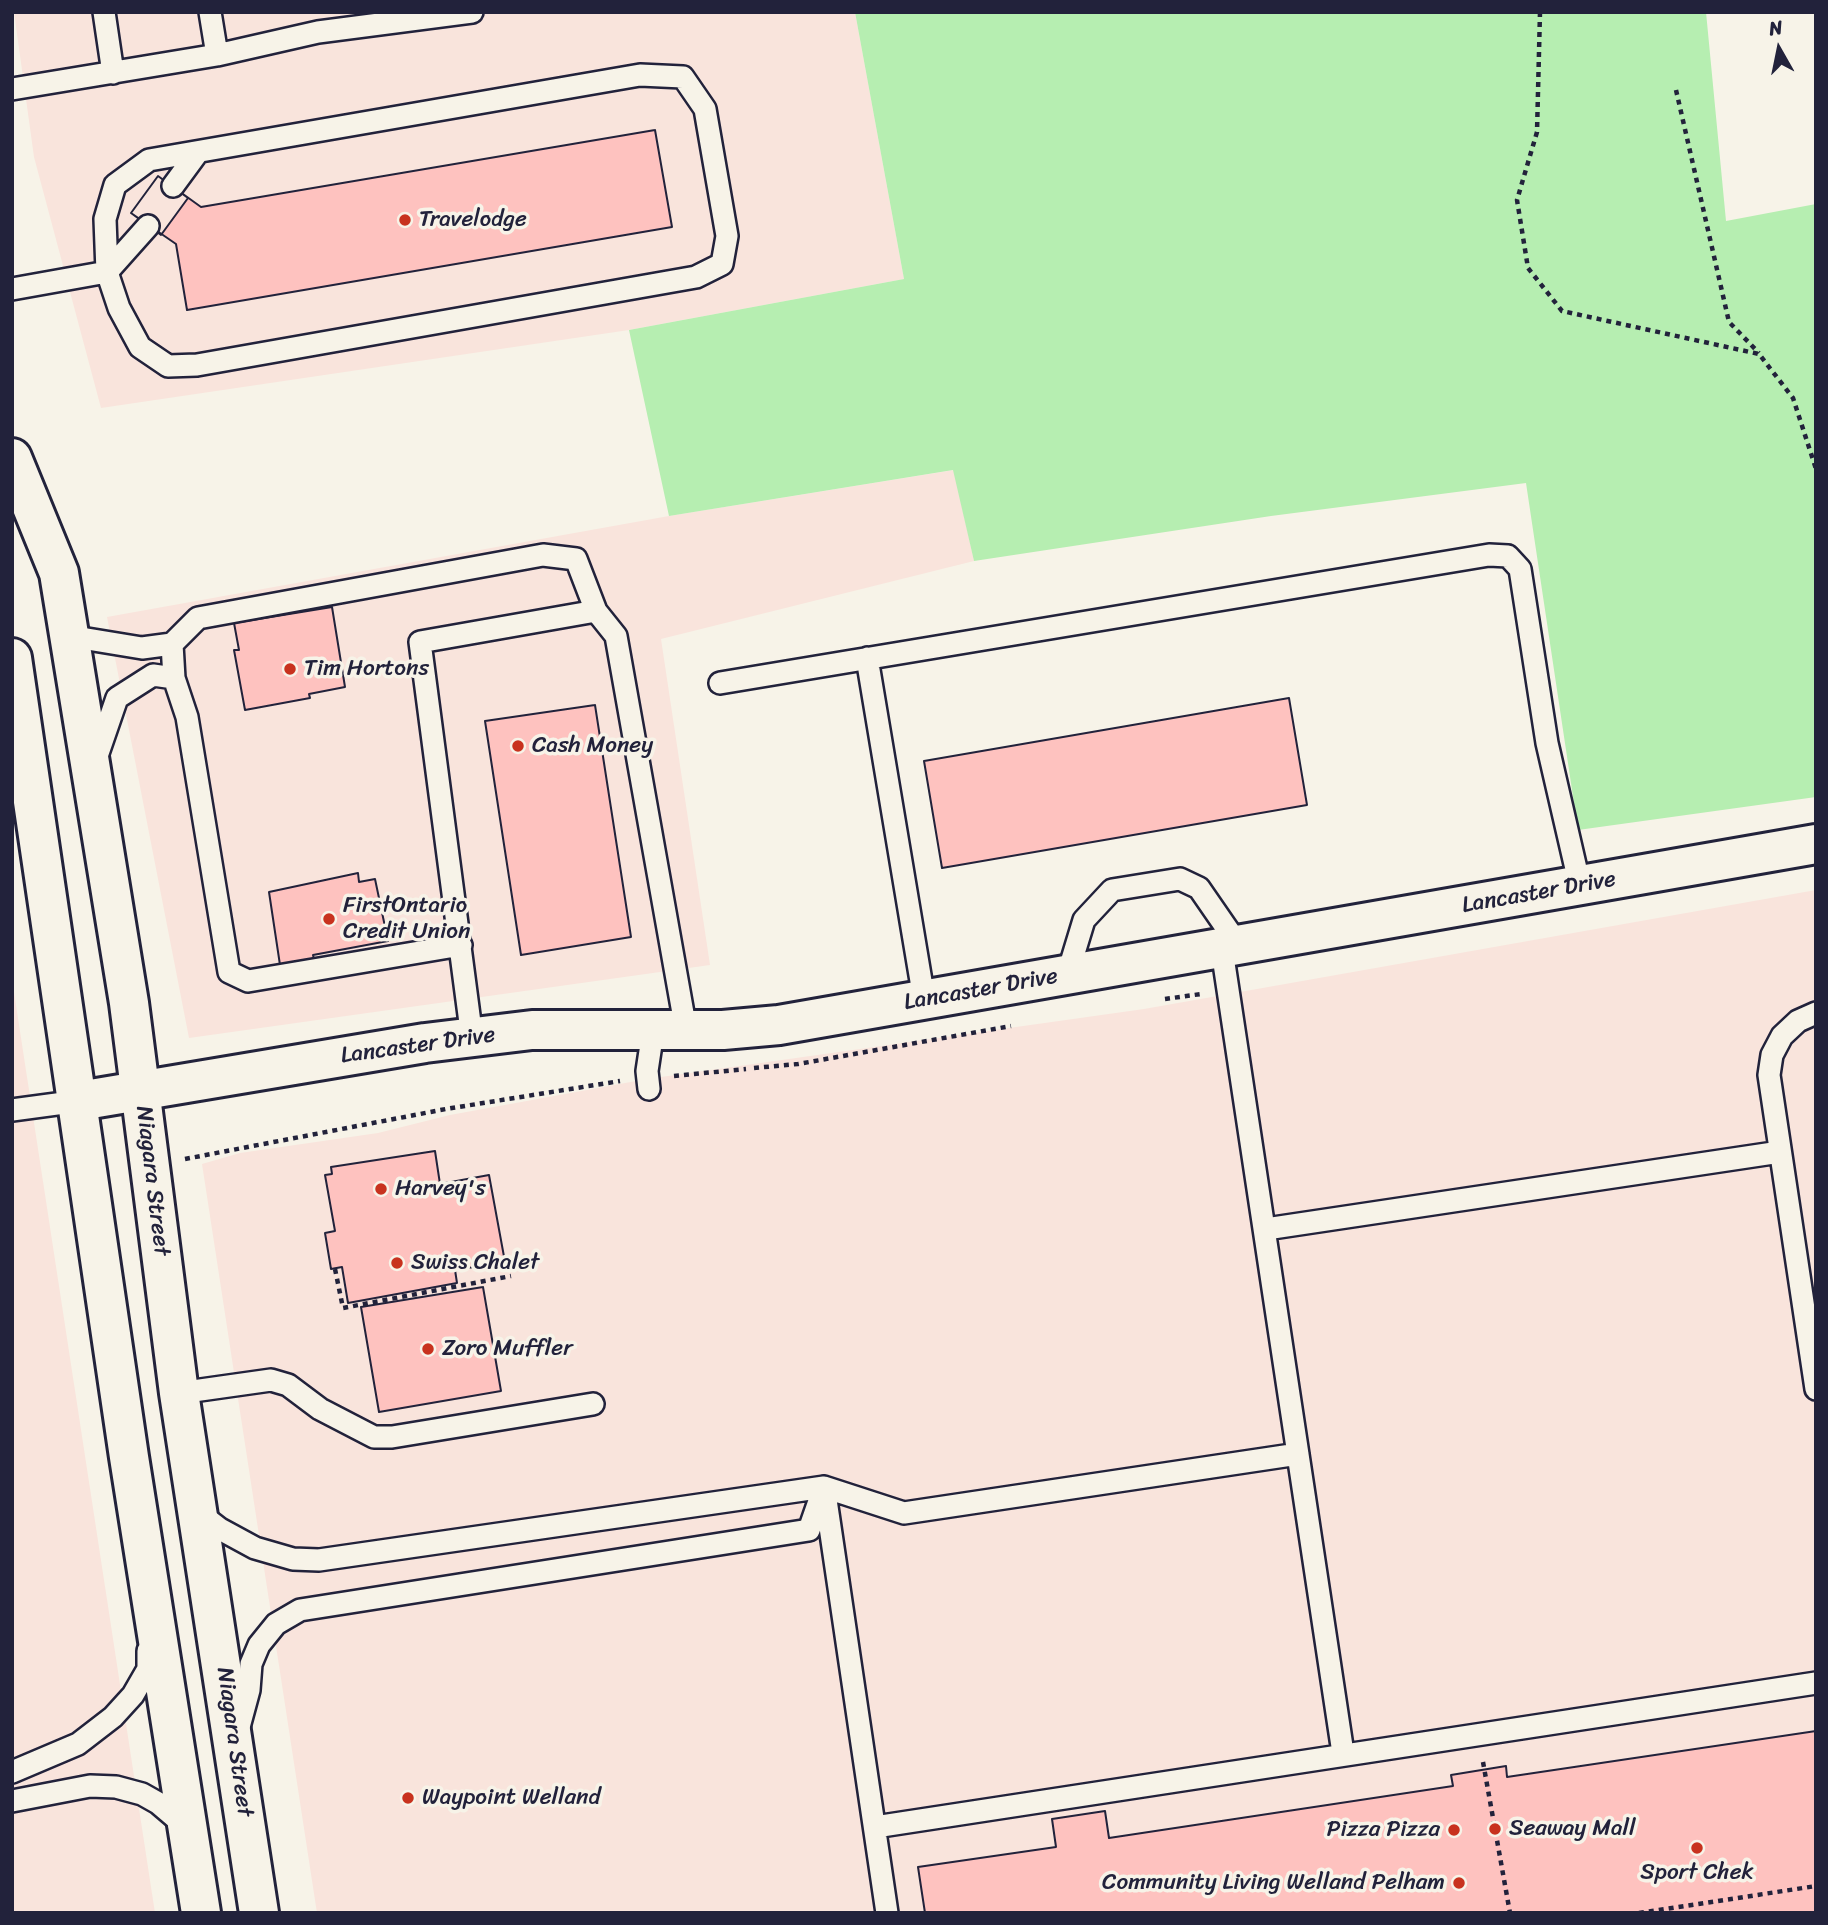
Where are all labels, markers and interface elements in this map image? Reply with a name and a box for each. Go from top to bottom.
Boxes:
text: N [1767,10,1785,45]
north arrow [1744,14,1814,84]
place label: Travelodge [419,206,527,234]
marker: Travelodge [397,212,413,228]
place label: Tim Hortons [304,655,429,683]
marker: Tim Hortons [282,661,298,677]
place label: Cash Money [532,732,653,760]
marker: Cash Money [510,738,526,754]
street label: Lancaster Drive [1460,866,1618,920]
place label: FirstOntario Credit Union [343,892,470,946]
marker: FirstOntario Credit Union [321,911,337,927]
street label: Lancaster Drive [902,963,1060,1017]
street label: Lancaster Drive [339,1022,497,1070]
street label: Niagara Street [129,1104,175,1258]
place label: Harvey's [395,1175,486,1203]
marker: Harvey's [373,1181,389,1197]
place label: Swiss Chalet [411,1249,539,1277]
marker: Swiss Chalet [389,1255,405,1271]
place label: Zoro Muffler [442,1335,573,1363]
marker: Zoro Muffler [420,1341,436,1357]
street label: Niagara Street [210,1665,258,1819]
place label: Waypoint Welland [422,1784,601,1812]
marker: Waypoint Welland [400,1790,416,1806]
place label: Seaway Mall [1509,1815,1636,1843]
place label: Pizza Pizza [1327,1816,1440,1844]
marker: Seaway Mall [1487,1821,1503,1837]
marker: Pizza Pizza [1446,1822,1462,1838]
marker: Sport Chek [1689,1840,1705,1856]
place label: Sport Chek [1640,1859,1754,1887]
place label: Community Living Welland Pelham [1102,1869,1445,1897]
marker: Community Living Welland Pelham [1451,1875,1467,1891]

